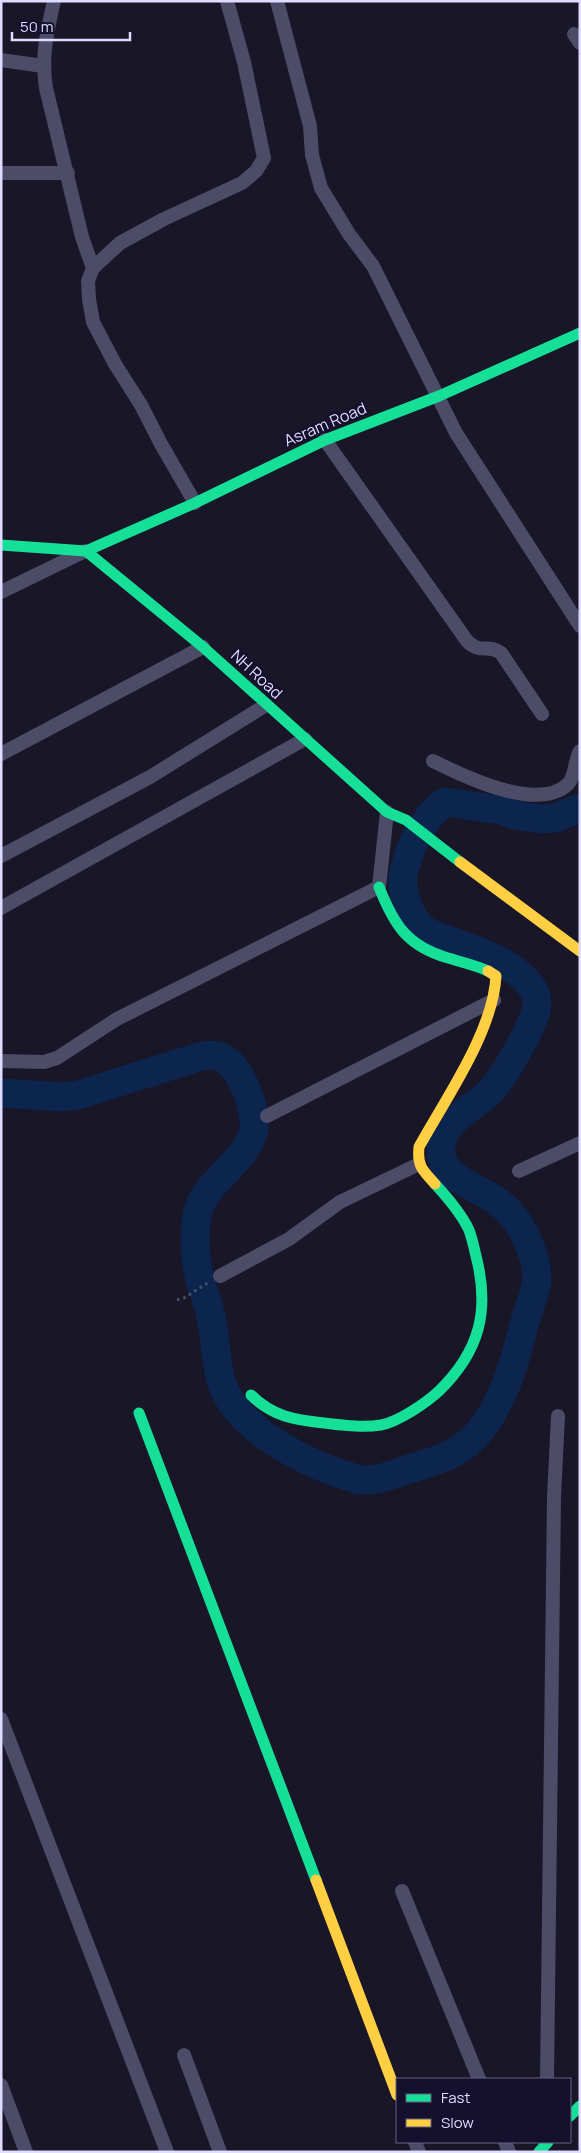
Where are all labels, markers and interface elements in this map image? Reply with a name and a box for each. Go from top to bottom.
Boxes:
scale bar [12,10,130,42]
text: 50 m [20,16,54,37]
street label: Asram Road [280,397,370,451]
street label: NH Road [226,644,288,704]
legend [396,2078,571,2143]
text: Fast [441,2087,470,2108]
text: Slow [441,2112,474,2133]

